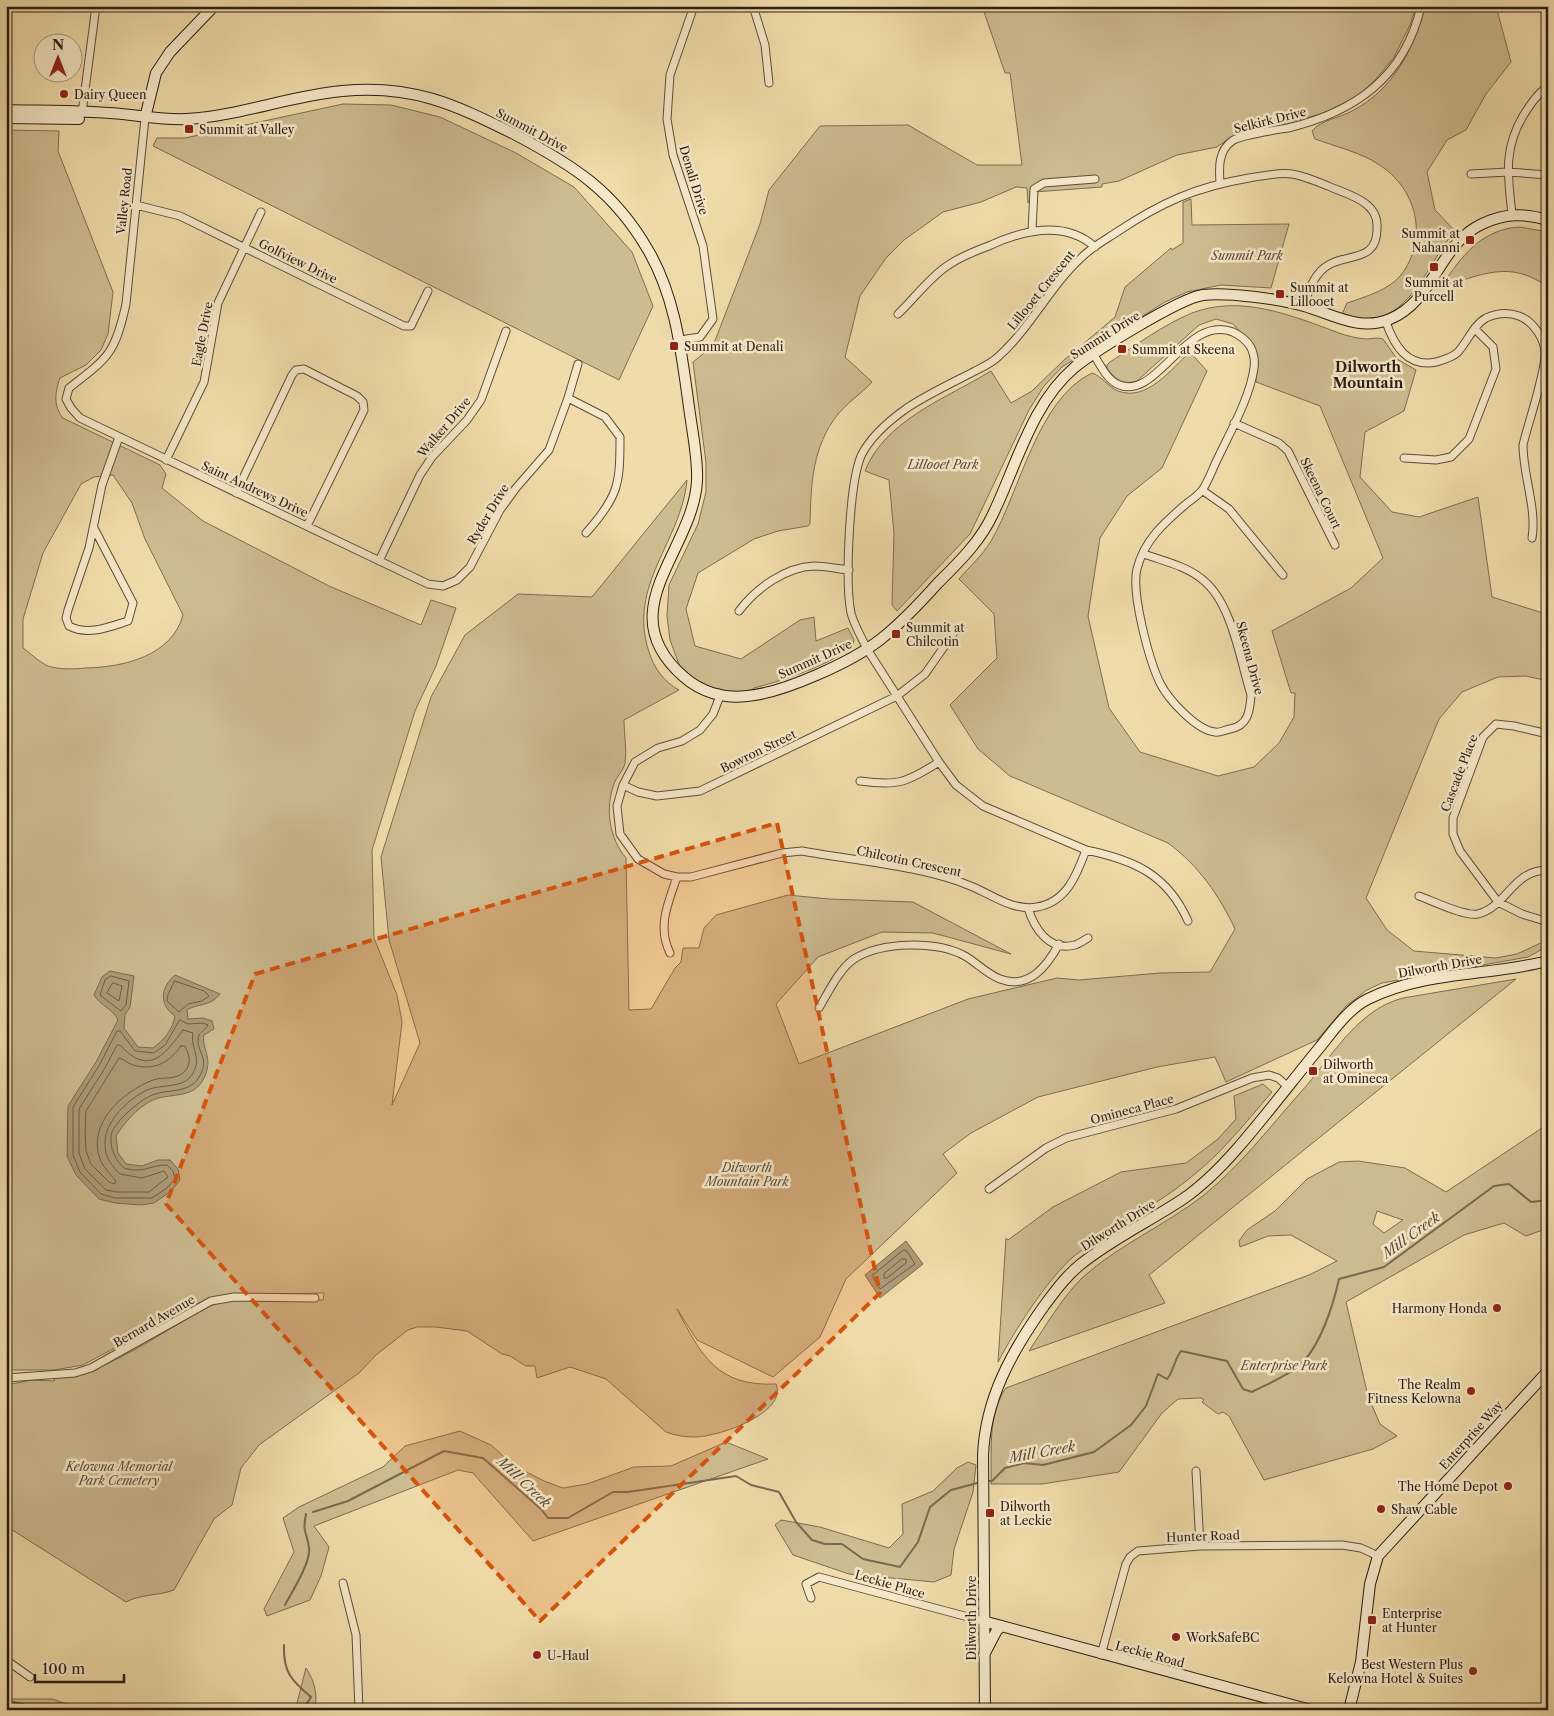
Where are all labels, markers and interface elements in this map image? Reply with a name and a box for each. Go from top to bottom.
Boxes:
north arrow [32,32,82,82]
text: N [52,36,64,54]
place label: Dairy Queen [74,87,147,102]
marker: Dairy Queen [58,88,70,100]
street label: Selkirk Drive [1232,104,1308,136]
street label: Summit Drive [494,105,571,155]
place label: Summit at Valley [199,122,295,137]
marker: Summit at Valley [183,123,195,135]
street label: Denali Drive [676,143,712,217]
street label: Valley Road [113,166,135,236]
place label: Summit at Nahanni [1401,226,1461,255]
marker: Summit at Nahanni [1464,234,1476,246]
street label: Golfview Drive [256,236,340,287]
street label: Lillooet Crescent [1004,246,1078,333]
park label: Summit Park [1210,248,1284,263]
marker: Summit at Purcell [1428,261,1440,273]
place label: Summit at Purcell [1405,275,1464,304]
place label: Summit at Lillooet [1290,280,1349,309]
marker: Summit at Lillooet [1274,288,1286,300]
street label: Eagle Drive [188,300,216,368]
street label: Summit Drive [1067,308,1143,362]
place label: Summit at Denali [684,339,784,354]
marker: Summit at Denali [668,340,680,352]
place label: Summit at Skeena [1132,342,1235,357]
marker: Summit at Skeena [1116,343,1128,355]
district label: Dilworth Mountain [1333,358,1404,392]
street label: Walker Drive [414,393,474,461]
street label: Skeena Court [1297,455,1345,532]
park label: Lillooet Park [906,457,979,472]
street label: Saint Andrews Drive [199,458,311,520]
street label: Ryder Drive [464,481,512,547]
place label: Summit at Chilcotin [906,620,965,649]
street label: Skeena Drive [1233,620,1267,697]
marker: Summit at Chilcotin [890,628,902,640]
street label: Summit Drive [776,636,854,682]
street label: Bowron Street [718,726,799,776]
street label: Cascade Place [1437,732,1481,814]
street label: Chilcotin Crescent [855,843,964,880]
street label: Dilworth Drive [1397,951,1483,981]
place label: Dilworth at Omineca [1323,1057,1389,1086]
marker: Dilworth at Omineca [1307,1065,1319,1077]
street label: Omineca Place [1089,1091,1176,1127]
park label: Dilworth Mountain Park [703,1160,790,1189]
street label: Dilworth Drive [1078,1196,1158,1254]
water label: Mill Creek [1377,1208,1444,1263]
street label: Bernard Avenue [111,1291,198,1350]
place label: Harmony Honda [1392,1301,1488,1316]
marker: Harmony Honda [1491,1302,1503,1314]
park label: Enterprise Park [1240,1358,1328,1373]
place label: The Realm Fitness Kelowna [1367,1377,1462,1406]
marker: The Realm Fitness Kelowna [1465,1385,1477,1397]
street label: Enterprise Way [1436,1397,1506,1472]
water label: Mill Creek [1006,1437,1077,1467]
water label: Mill Creek [492,1451,555,1512]
park label: Kelowna Memorial Park Cemetery [65,1459,173,1488]
place label: The Home Depot [1398,1479,1499,1494]
marker: The Home Depot [1502,1480,1514,1492]
place label: Dilworth at Leckie [1000,1499,1052,1528]
place label: Shaw Cable [1391,1502,1458,1517]
marker: Shaw Cable [1375,1503,1387,1515]
marker: Dilworth at Leckie [984,1507,996,1519]
street label: Hunter Road [1166,1527,1241,1545]
street label: Leckie Place [853,1567,927,1601]
street label: Dilworth Drive [964,1575,979,1660]
place label: Enterprise at Hunter [1382,1606,1442,1635]
marker: Enterprise at Hunter [1366,1614,1378,1626]
place label: WorkSafeBC [1185,1630,1259,1645]
marker: WorkSafeBC [1170,1631,1182,1643]
street label: Leckie Road [1114,1638,1187,1671]
place label: U-Haul [547,1648,590,1663]
marker: U-Haul [531,1649,543,1661]
scale bar [35,1651,124,1683]
place label: Best Western Plus Kelowna Hotel & Suites [1327,1657,1463,1686]
text: 100 m [42,1659,85,1678]
marker: Best Western Plus Kelowna Hotel & Suites [1467,1665,1479,1677]

